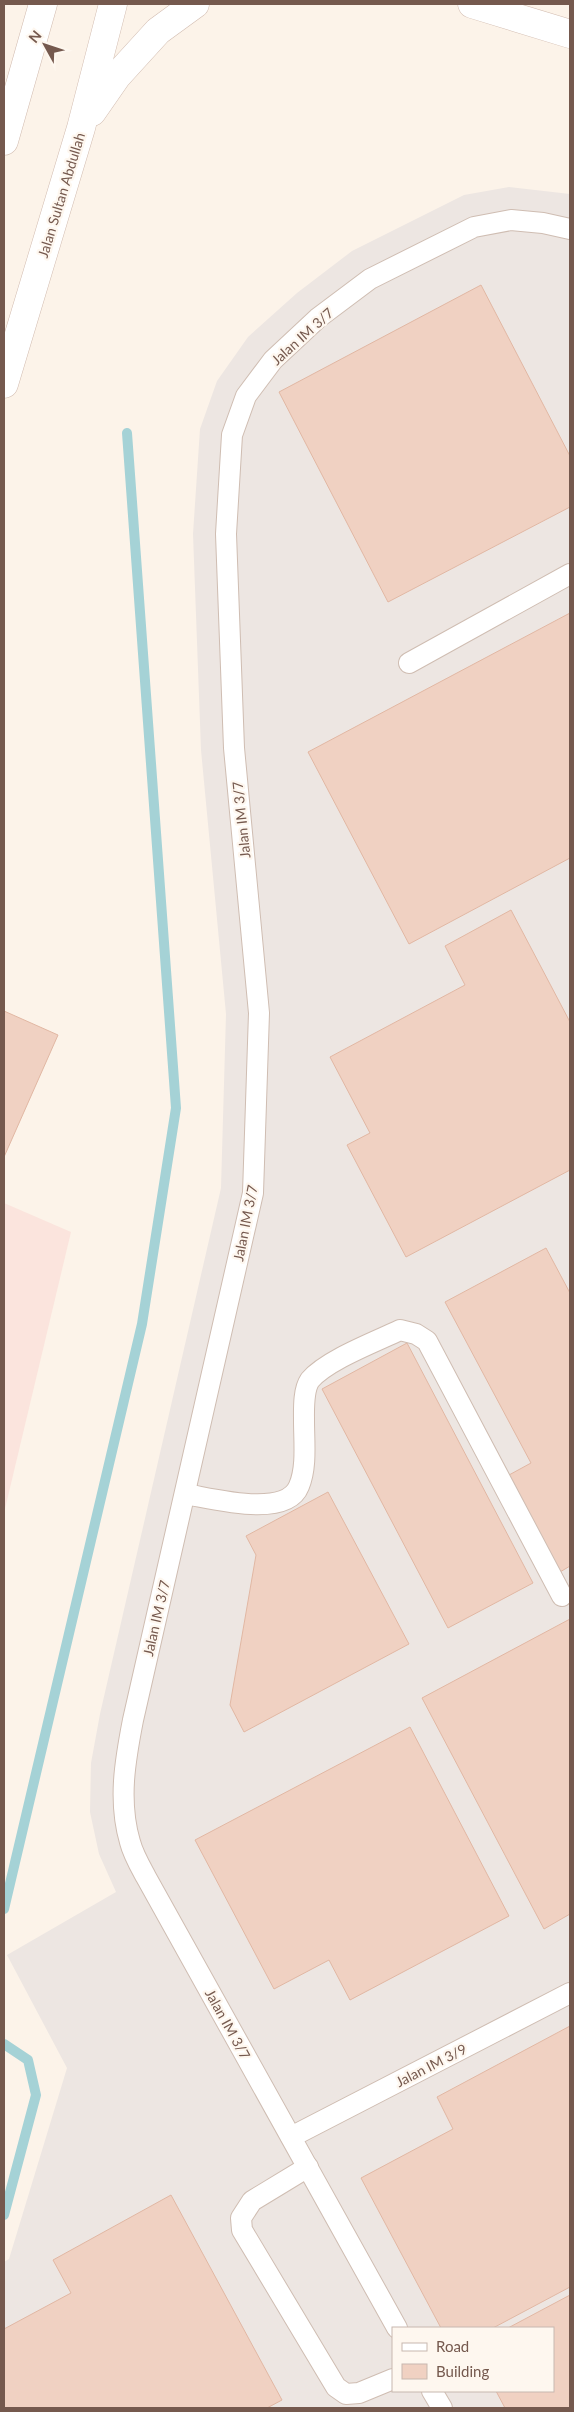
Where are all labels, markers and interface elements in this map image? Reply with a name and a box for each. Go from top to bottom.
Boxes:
north arrow [20,20,70,70]
text: N [25,27,45,46]
street label: Jalan Sultan Abdullah [34,130,88,260]
street label: Jalan IM 3/7 [268,304,336,368]
street label: Jalan IM 3/7 [229,781,253,859]
street label: Jalan IM 3/7 [229,1183,261,1263]
street label: Jalan IM 3/7 [139,1578,173,1658]
street label: Jalan IM 3/7 [202,1986,254,2062]
street label: Jalan IM 3/9 [393,2040,469,2090]
legend [392,2327,554,2392]
text: Road [436,2337,469,2355]
text: Building [436,2362,489,2380]

